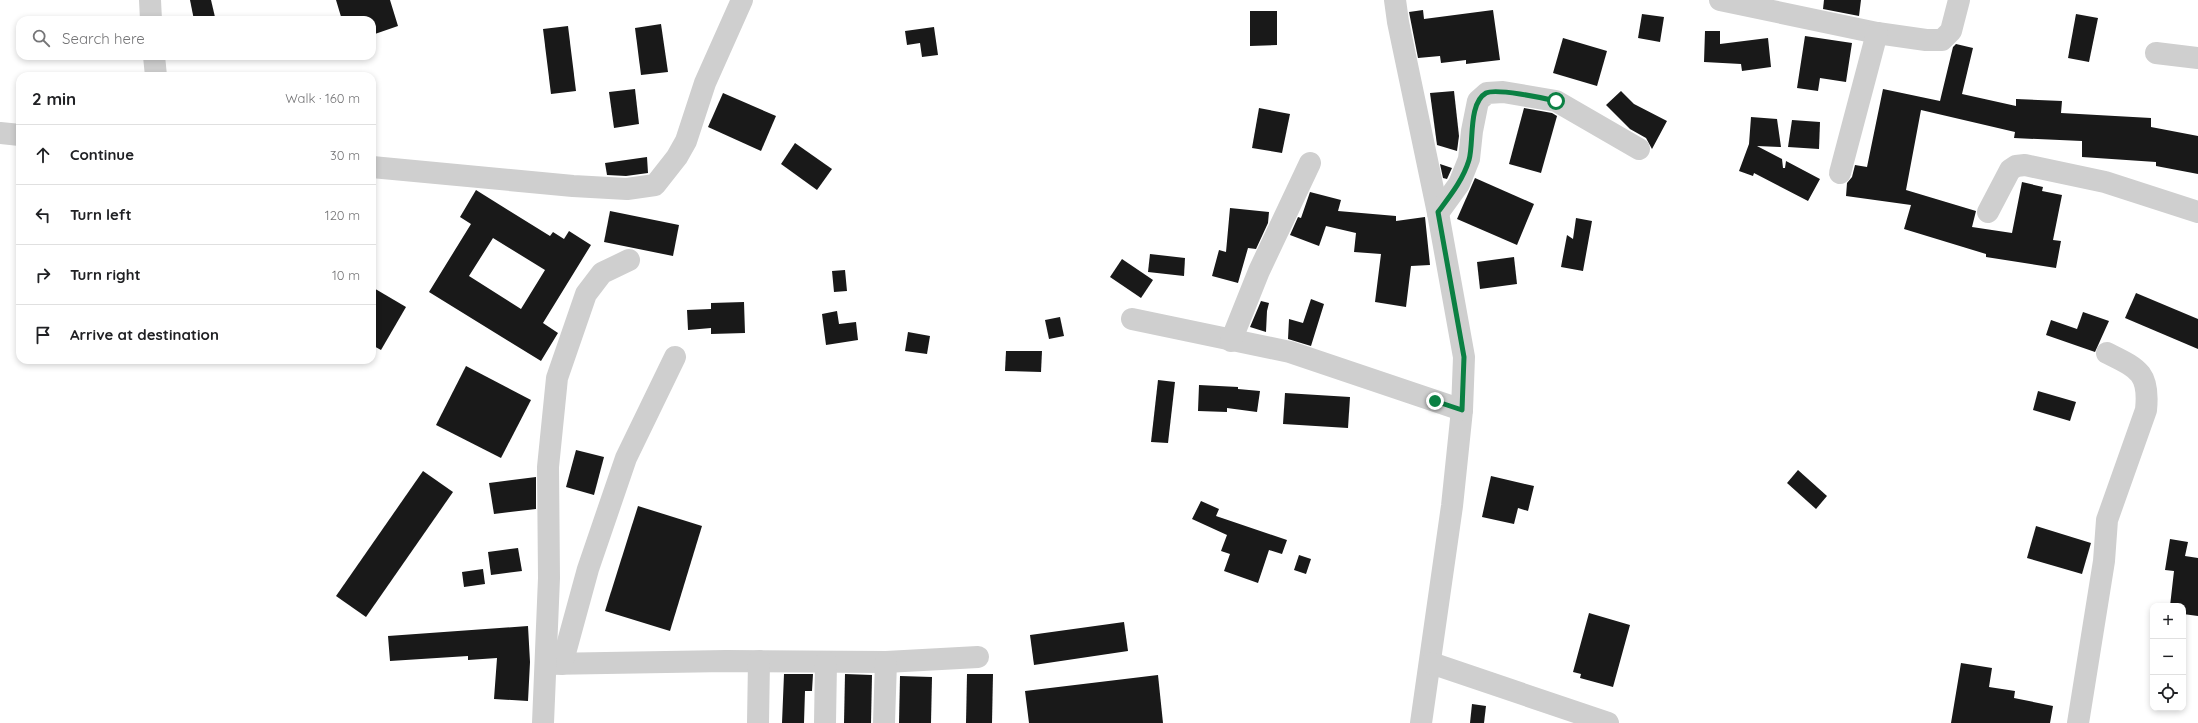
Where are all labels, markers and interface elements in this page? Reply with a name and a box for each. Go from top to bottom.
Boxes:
search box [16,16,376,60]
icon: search [30,27,52,49]
text: Search here [62,29,145,48]
text: 2 min [32,88,76,109]
text: Walk · 160 m [285,90,360,106]
route start [1547,92,1565,110]
icon: ahead [32,144,54,166]
text: Continue [70,145,134,164]
text: 30 m [330,147,360,163]
icon: left [32,204,54,226]
text: Turn left [70,205,132,224]
text: 120 m [325,207,360,223]
icon: right [32,264,54,286]
text: Turn right [70,265,141,284]
text: 10 m [332,267,360,283]
icon: arrive [32,324,54,346]
text: Arrive at destination [70,325,219,344]
route end [1426,392,1444,410]
map controls [2150,603,2186,711]
button: + [2150,603,2186,639]
button: − [2150,639,2186,675]
button: locate [2150,675,2186,711]

